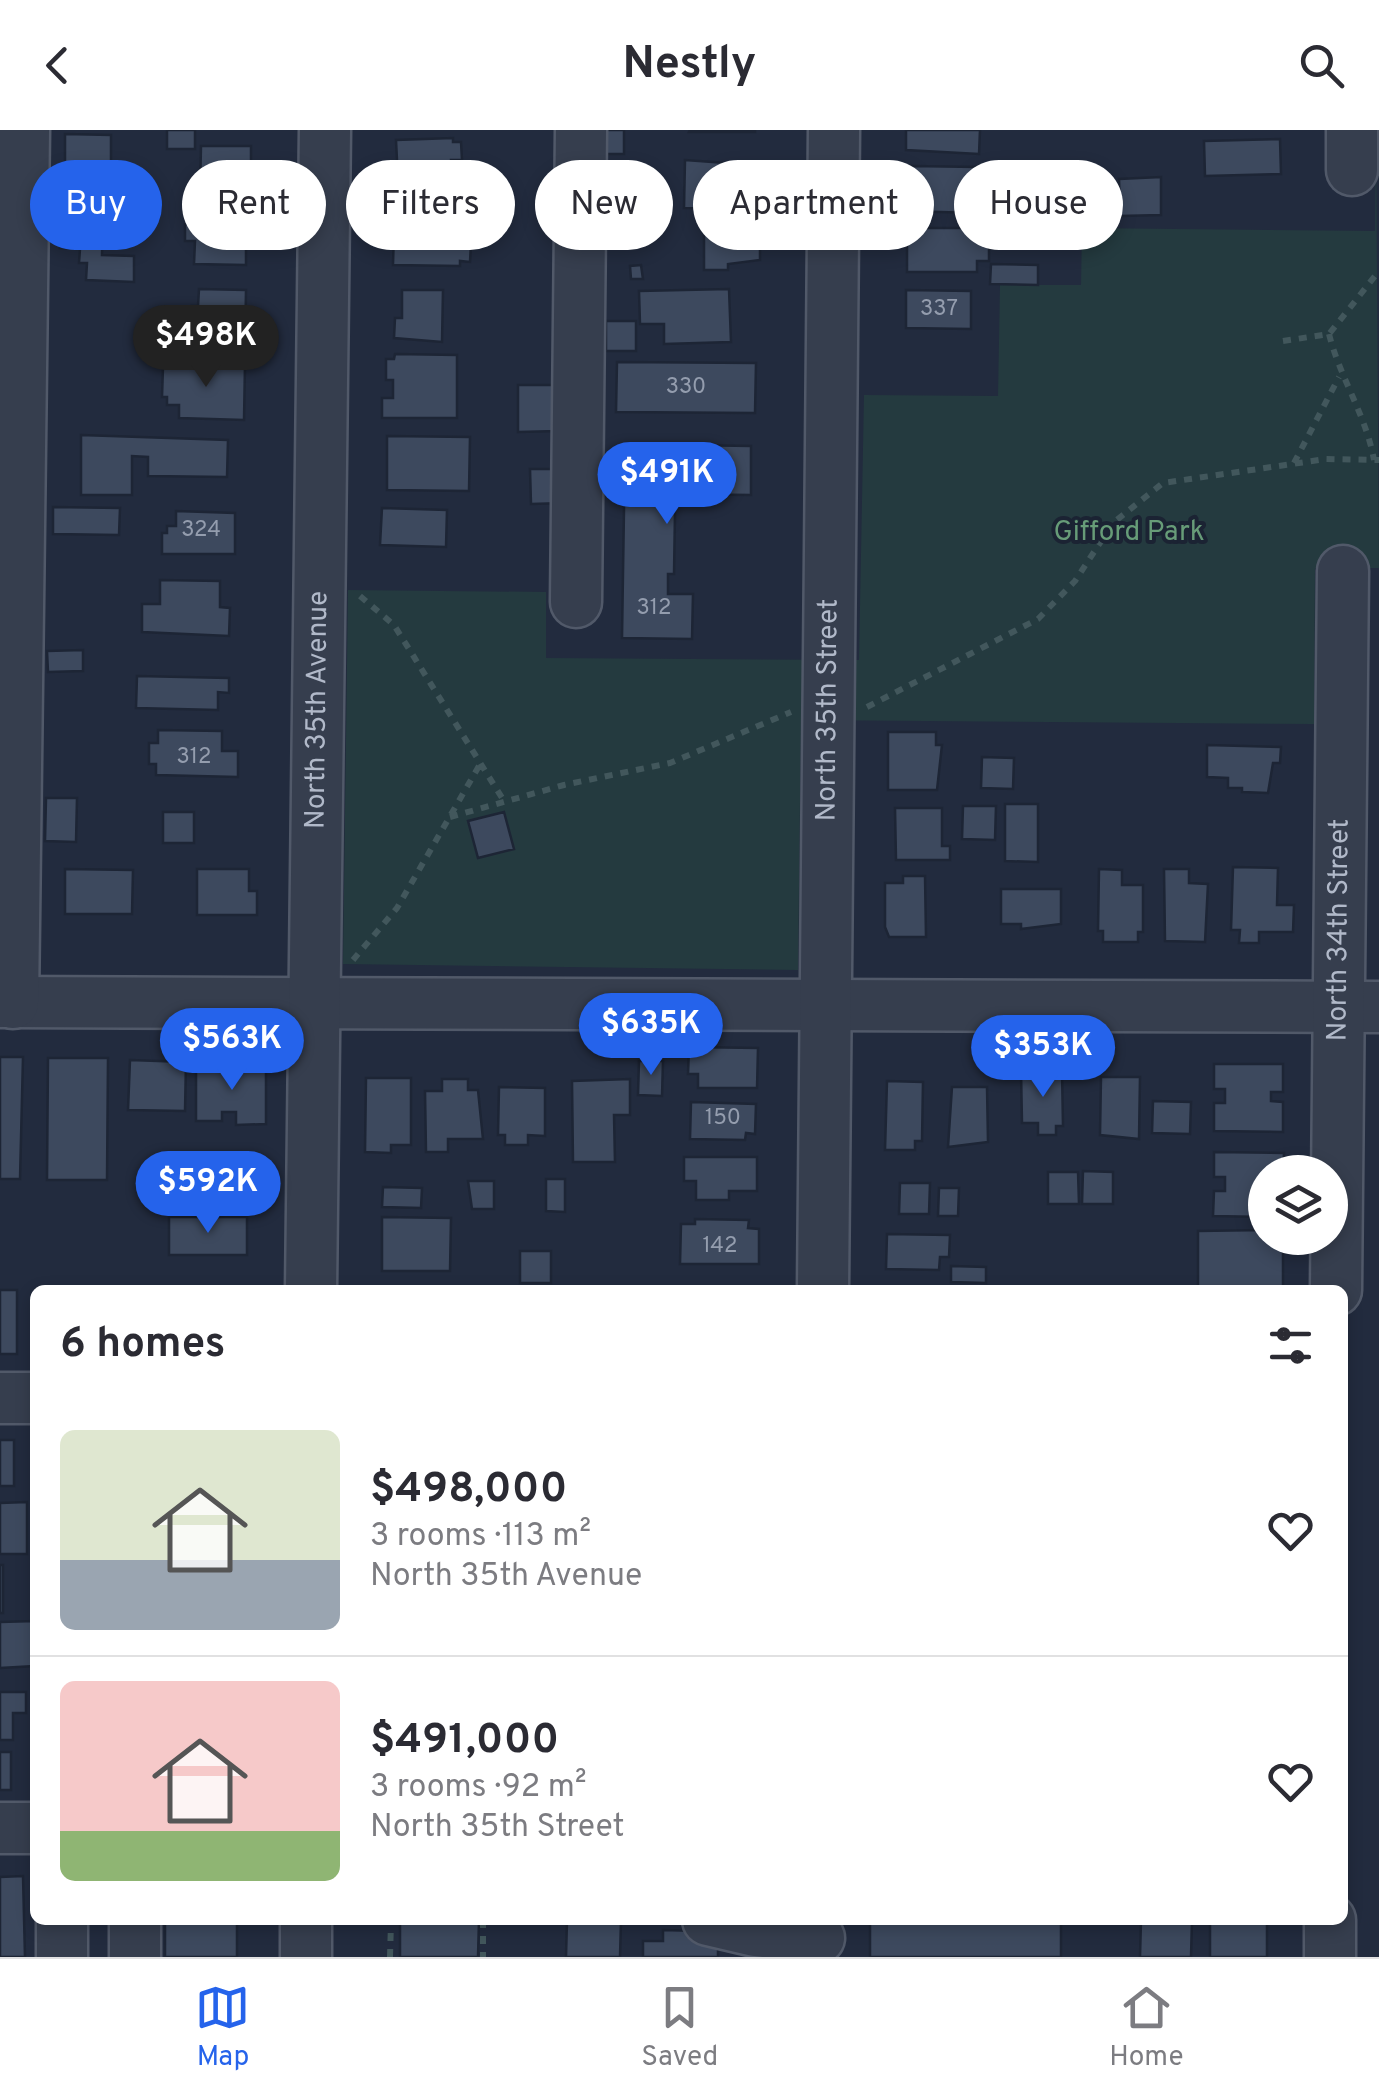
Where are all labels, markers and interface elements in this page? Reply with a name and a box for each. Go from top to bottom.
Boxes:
text: Nestly [623,37,756,94]
icon: back [30,38,85,93]
icon: search [1294,38,1349,93]
chip: Buy [30,160,162,250]
chip: Rent [182,160,326,250]
chip: Filters [346,160,515,250]
chip: New [535,160,673,250]
chip: Apartment [693,160,934,250]
chip: House [954,160,1123,250]
house number: 337 [920,296,958,323]
pin: $498K [136,305,276,390]
text: $498K [155,317,257,357]
house number: 330 [666,374,706,401]
pin: $491K [597,442,737,527]
text: $491K [620,454,714,494]
park label: Gifford Park [1053,515,1205,551]
house number: 324 [181,517,221,544]
street label: North 35th Avenue [299,591,337,829]
house number: 312 [637,595,671,622]
street label: North 35th Street [809,598,848,822]
house number: 312 [177,744,211,771]
street label: North 34th Street [1320,818,1359,1042]
pin: $635K [581,993,721,1078]
text: $635K [601,1005,701,1045]
pin: $563K [162,1008,302,1093]
pin: $353K [973,1015,1113,1100]
text: $563K [182,1020,282,1060]
text: $353K [993,1027,1093,1067]
house number: 150 [705,1105,741,1132]
pin: $592K [138,1151,278,1236]
map controls [1248,1155,1348,1255]
button: layers [1248,1155,1348,1255]
text: $592K [158,1163,258,1203]
house number: 142 [703,1233,737,1260]
icon: filters [1263,1318,1318,1373]
text: 6 homes [60,1319,225,1372]
text: $498,000 [370,1464,567,1517]
icon: home [140,1470,260,1590]
icon: heart [1263,1503,1318,1558]
text: 3 rooms · 113 m² [370,1517,591,1557]
text: North 35th Avenue [370,1557,642,1597]
text: $491,000 [370,1715,559,1768]
icon: home [140,1721,260,1841]
icon: heart [1263,1754,1318,1809]
text: 3 rooms · 92 m² [370,1768,587,1808]
text: North 35th Street [370,1808,625,1848]
tab: Map [195,1980,250,2076]
tab: Saved [641,1980,718,2076]
tab: Home [1109,1980,1184,2076]

